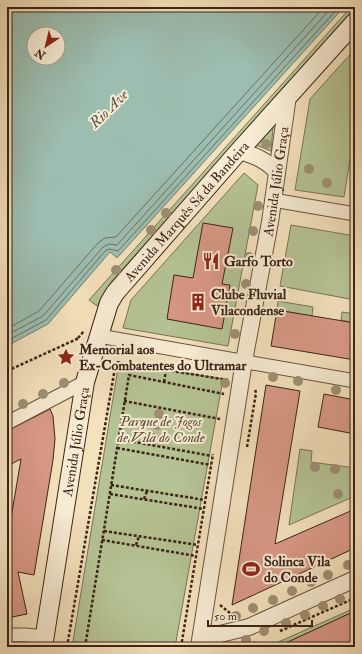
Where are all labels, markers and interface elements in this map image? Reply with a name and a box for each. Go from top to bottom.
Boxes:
north arrow [26,26,66,66]
text: N [32,45,49,63]
water label: Rio Ave [85,85,133,133]
street label: Avenida Júlio Graça [259,125,292,239]
street label: Avenida Marquês Sá da Bandeira [120,137,253,286]
restaurant icon: Garfo Torto [201,251,221,271]
place label: Garfo Torto [224,253,293,270]
place label: Clube Fluvial Vilacondense [210,286,287,319]
building icon: Clube Fluvial Vilacondense [188,292,208,312]
place label: Memorial aos Ex-Combatentes do Ultramar [78,341,247,374]
place icon: Memorial aos Ex-Combatentes do Ultramar [56,347,76,367]
street label: Avenida Júlio Graça [58,385,93,499]
park label: Parque de Jogos de Vila do Conde [116,413,205,446]
place label: Solinca Vila do Conde [264,553,331,586]
sports icon: Solinca Vila do Conde [241,559,261,579]
scale bar [208,602,312,628]
text: 50 m [214,609,238,624]

